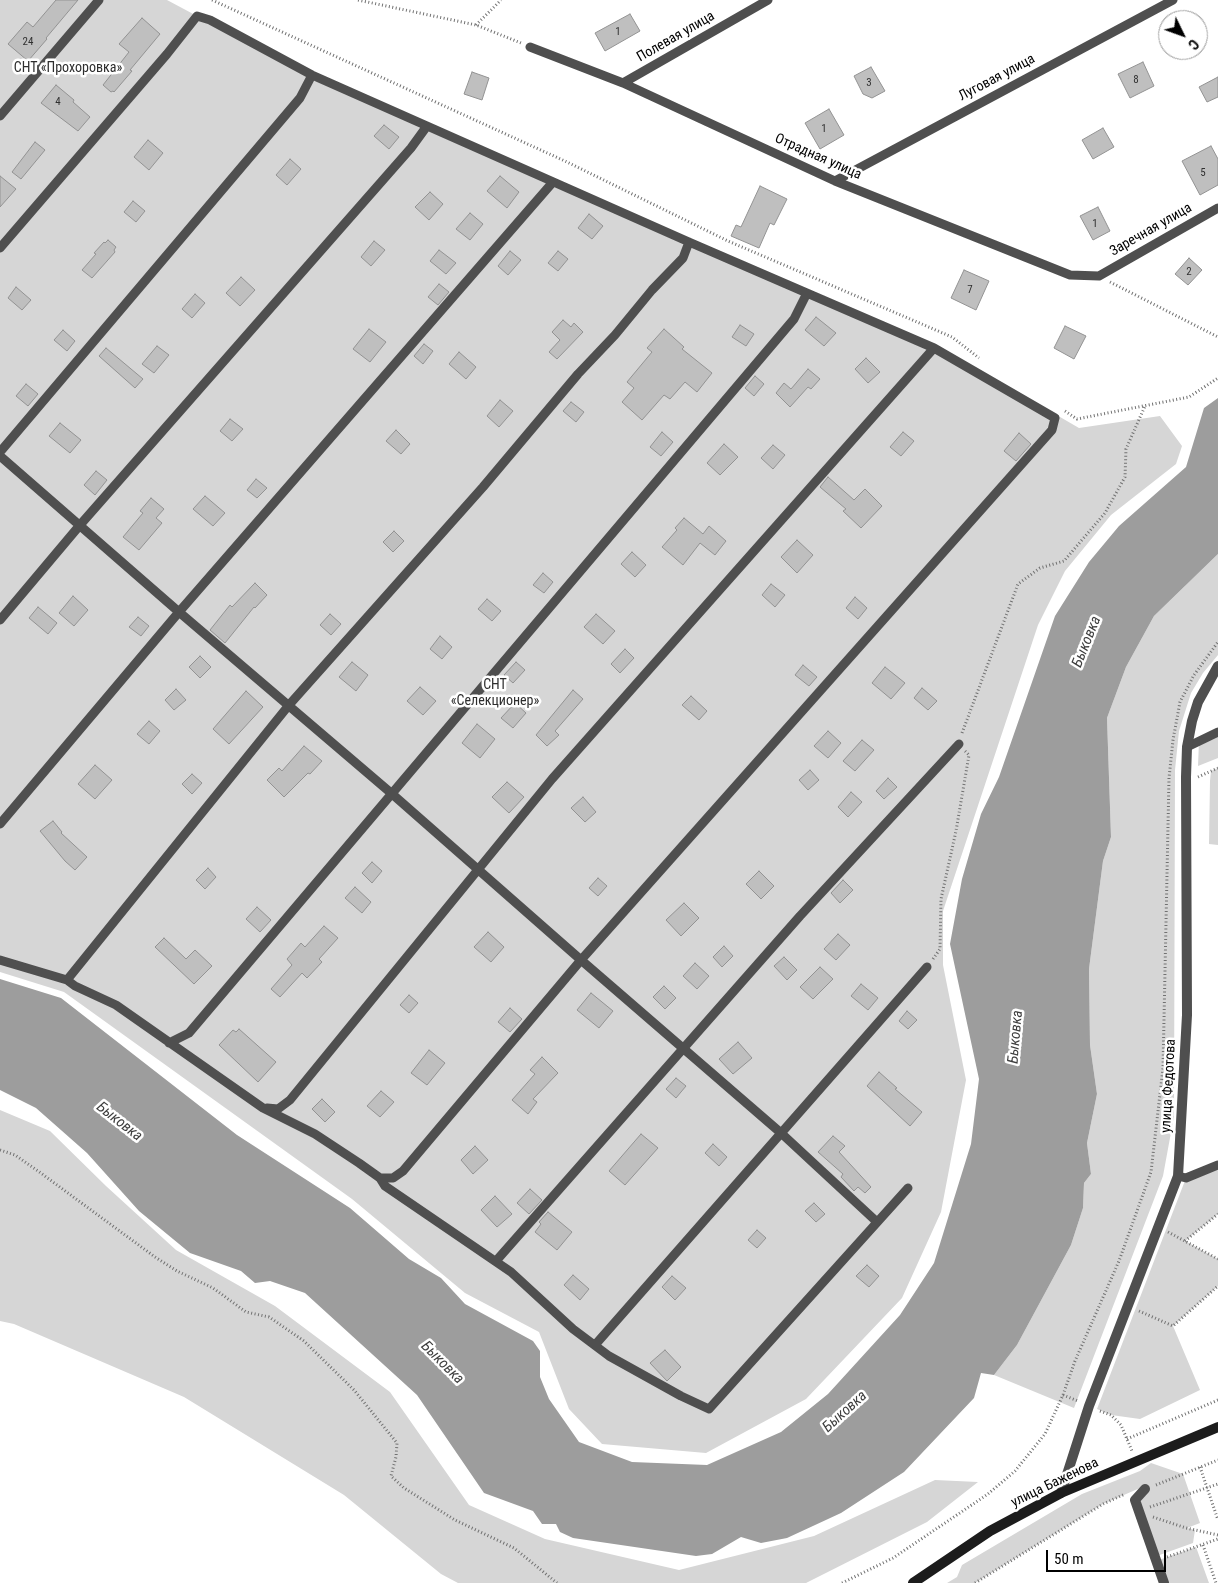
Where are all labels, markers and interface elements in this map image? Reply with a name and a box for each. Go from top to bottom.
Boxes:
street label: Полевая улица [634,8,718,66]
north arrow [1158,10,1208,60]
house number: 1 [615,25,621,39]
house number: 24 [23,35,33,49]
text: С [1185,36,1202,53]
street label: Луговая улица [956,51,1038,105]
park label: СНТ «Прохоровка» [14,60,122,76]
house number: 8 [1133,73,1139,87]
house number: 3 [866,76,872,90]
house number: 4 [55,95,61,109]
house number: 1 [821,122,827,136]
street label: Отрадная улица [772,130,864,184]
house number: 5 [1200,166,1206,180]
street label: Заречная улица [1107,200,1195,260]
house number: 1 [1092,217,1098,231]
house number: 2 [1186,265,1192,279]
house number: 7 [967,283,973,297]
water label: Быковка [1069,614,1105,670]
park label: СНТ «Селекционер» [451,677,539,710]
water label: Быковка [1005,1010,1027,1064]
street label: улица Федотова [1158,1039,1180,1133]
water label: Быковка [92,1098,146,1146]
water label: Быковка [417,1338,467,1388]
water label: Быковка [819,1387,871,1437]
street label: улица Баженова [1009,1455,1101,1511]
scale bar [1048,1540,1168,1572]
text: 50 m [1054,1550,1084,1568]

